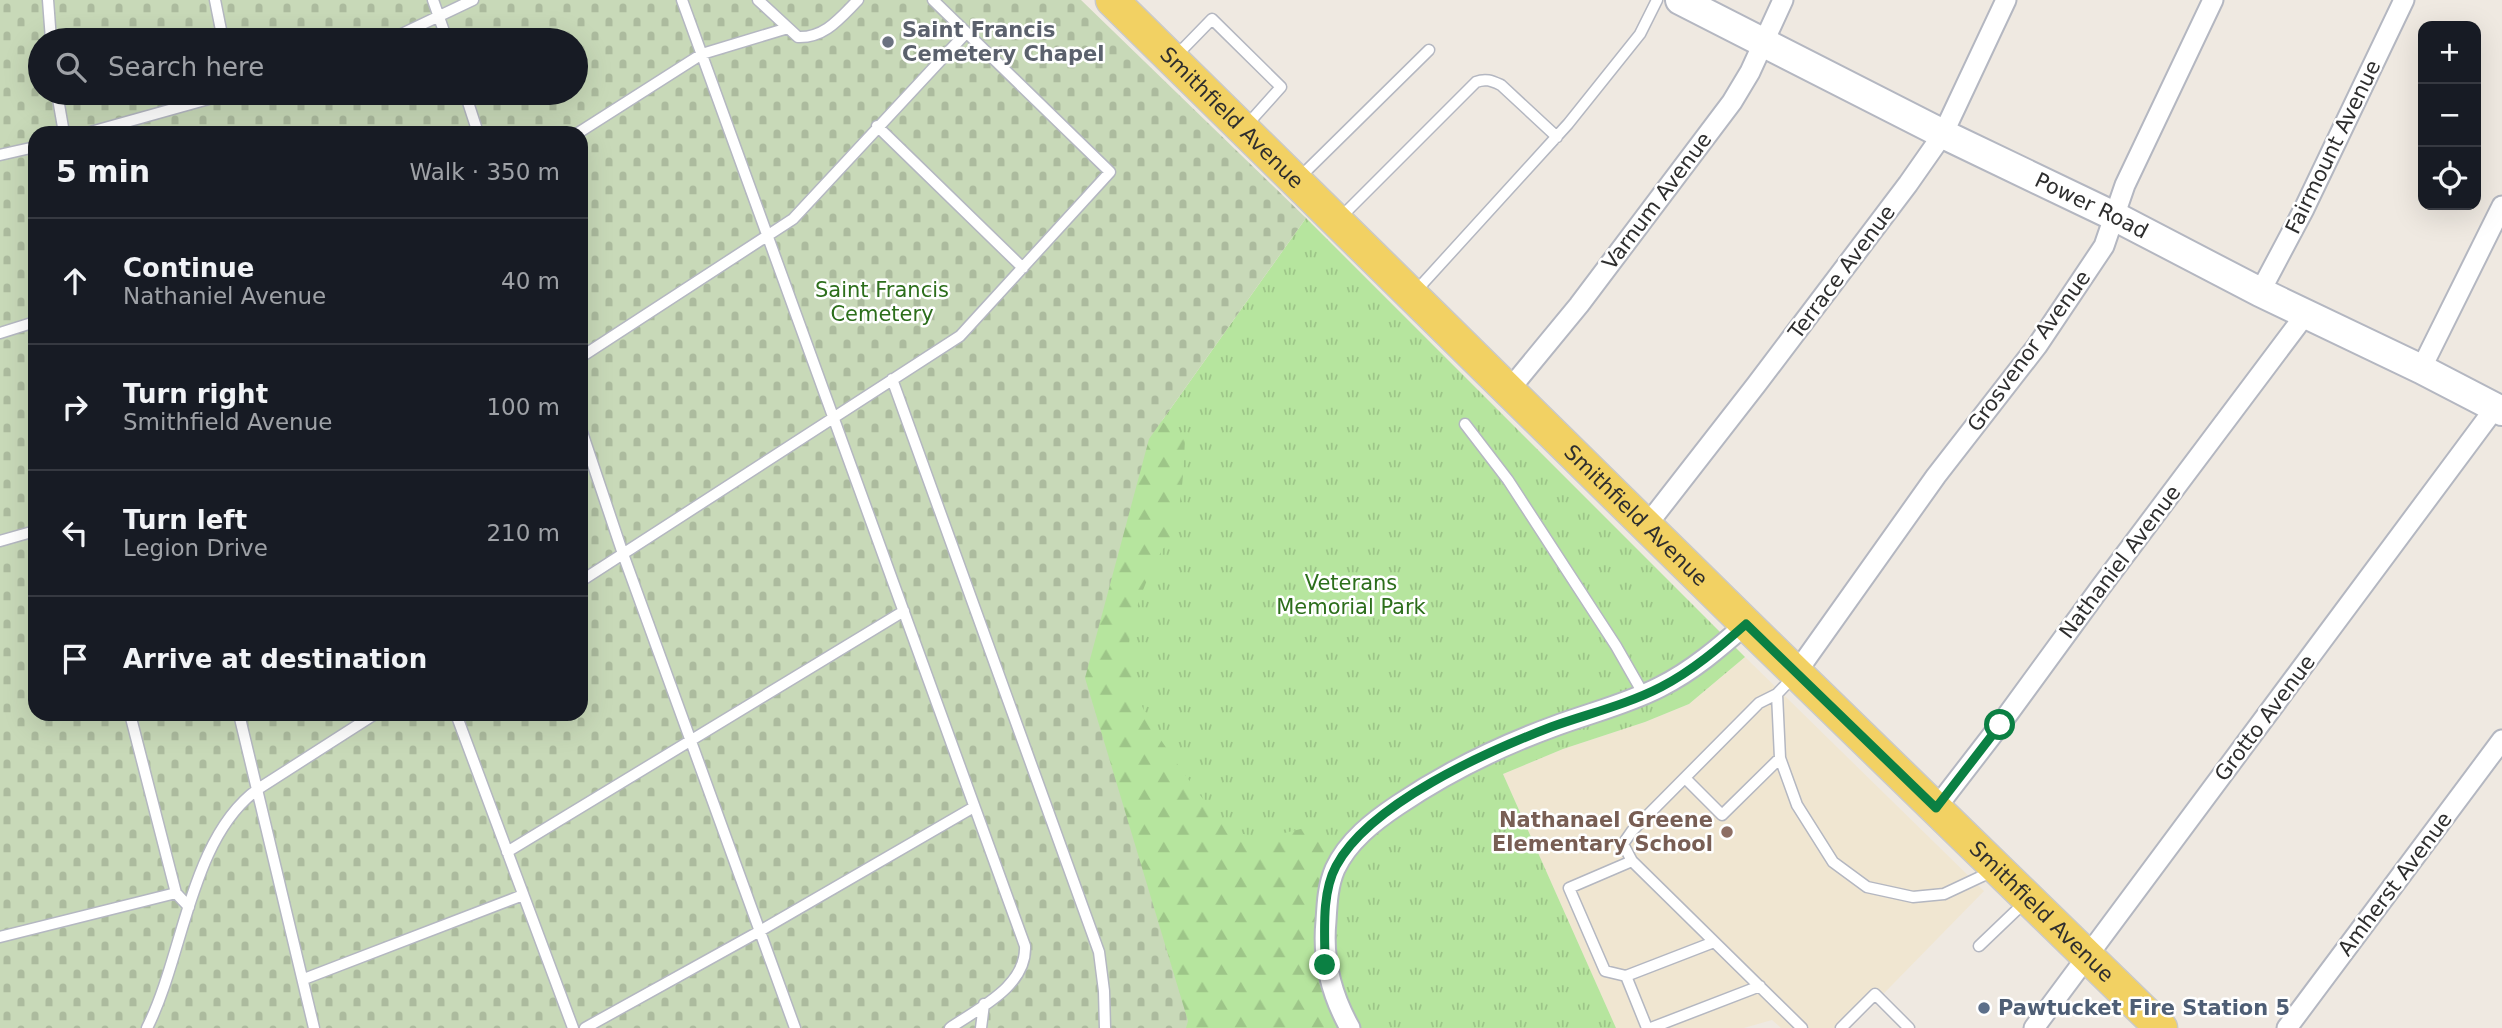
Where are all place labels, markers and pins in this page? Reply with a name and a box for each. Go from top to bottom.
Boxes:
place label: Saint Francis Cemetery Chapel [902,18,1104,66]
marker: Saint Francis Cemetery Chapel [880,34,896,50]
place label: Nathanael Greene Elementary School [1492,808,1713,856]
marker: Nathanael Greene Elementary School [1719,824,1735,840]
place label: Pawtucket Fire Station 5 [1998,996,2290,1020]
marker: Pawtucket Fire Station 5 [1976,1000,1992,1016]

